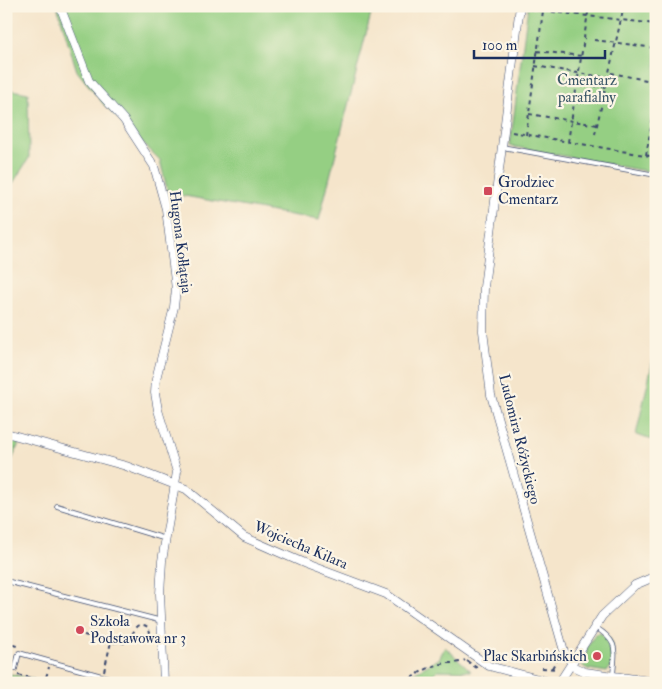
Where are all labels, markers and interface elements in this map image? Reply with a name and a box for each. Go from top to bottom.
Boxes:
scale bar [474,28,606,60]
text: 100 m [482,36,518,55]
park label: Cmentarz parafialny [557,71,617,108]
place label: Grodziec Cmentarz [498,173,558,209]
marker: Grodziec Cmentarz [482,185,494,197]
street label: Hugona Kołłątaja [165,190,196,295]
street label: Ludomira Różyckiego [494,372,545,506]
street label: Wojciecha Kilara [250,517,351,574]
place label: Szkoła Podstawowa nr 3 [90,612,186,648]
marker: Szkoła Podstawowa nr 3 [74,624,86,636]
place label: Plac Skarbińskich [483,647,587,666]
marker: Plac Skarbińskich [591,650,603,662]

